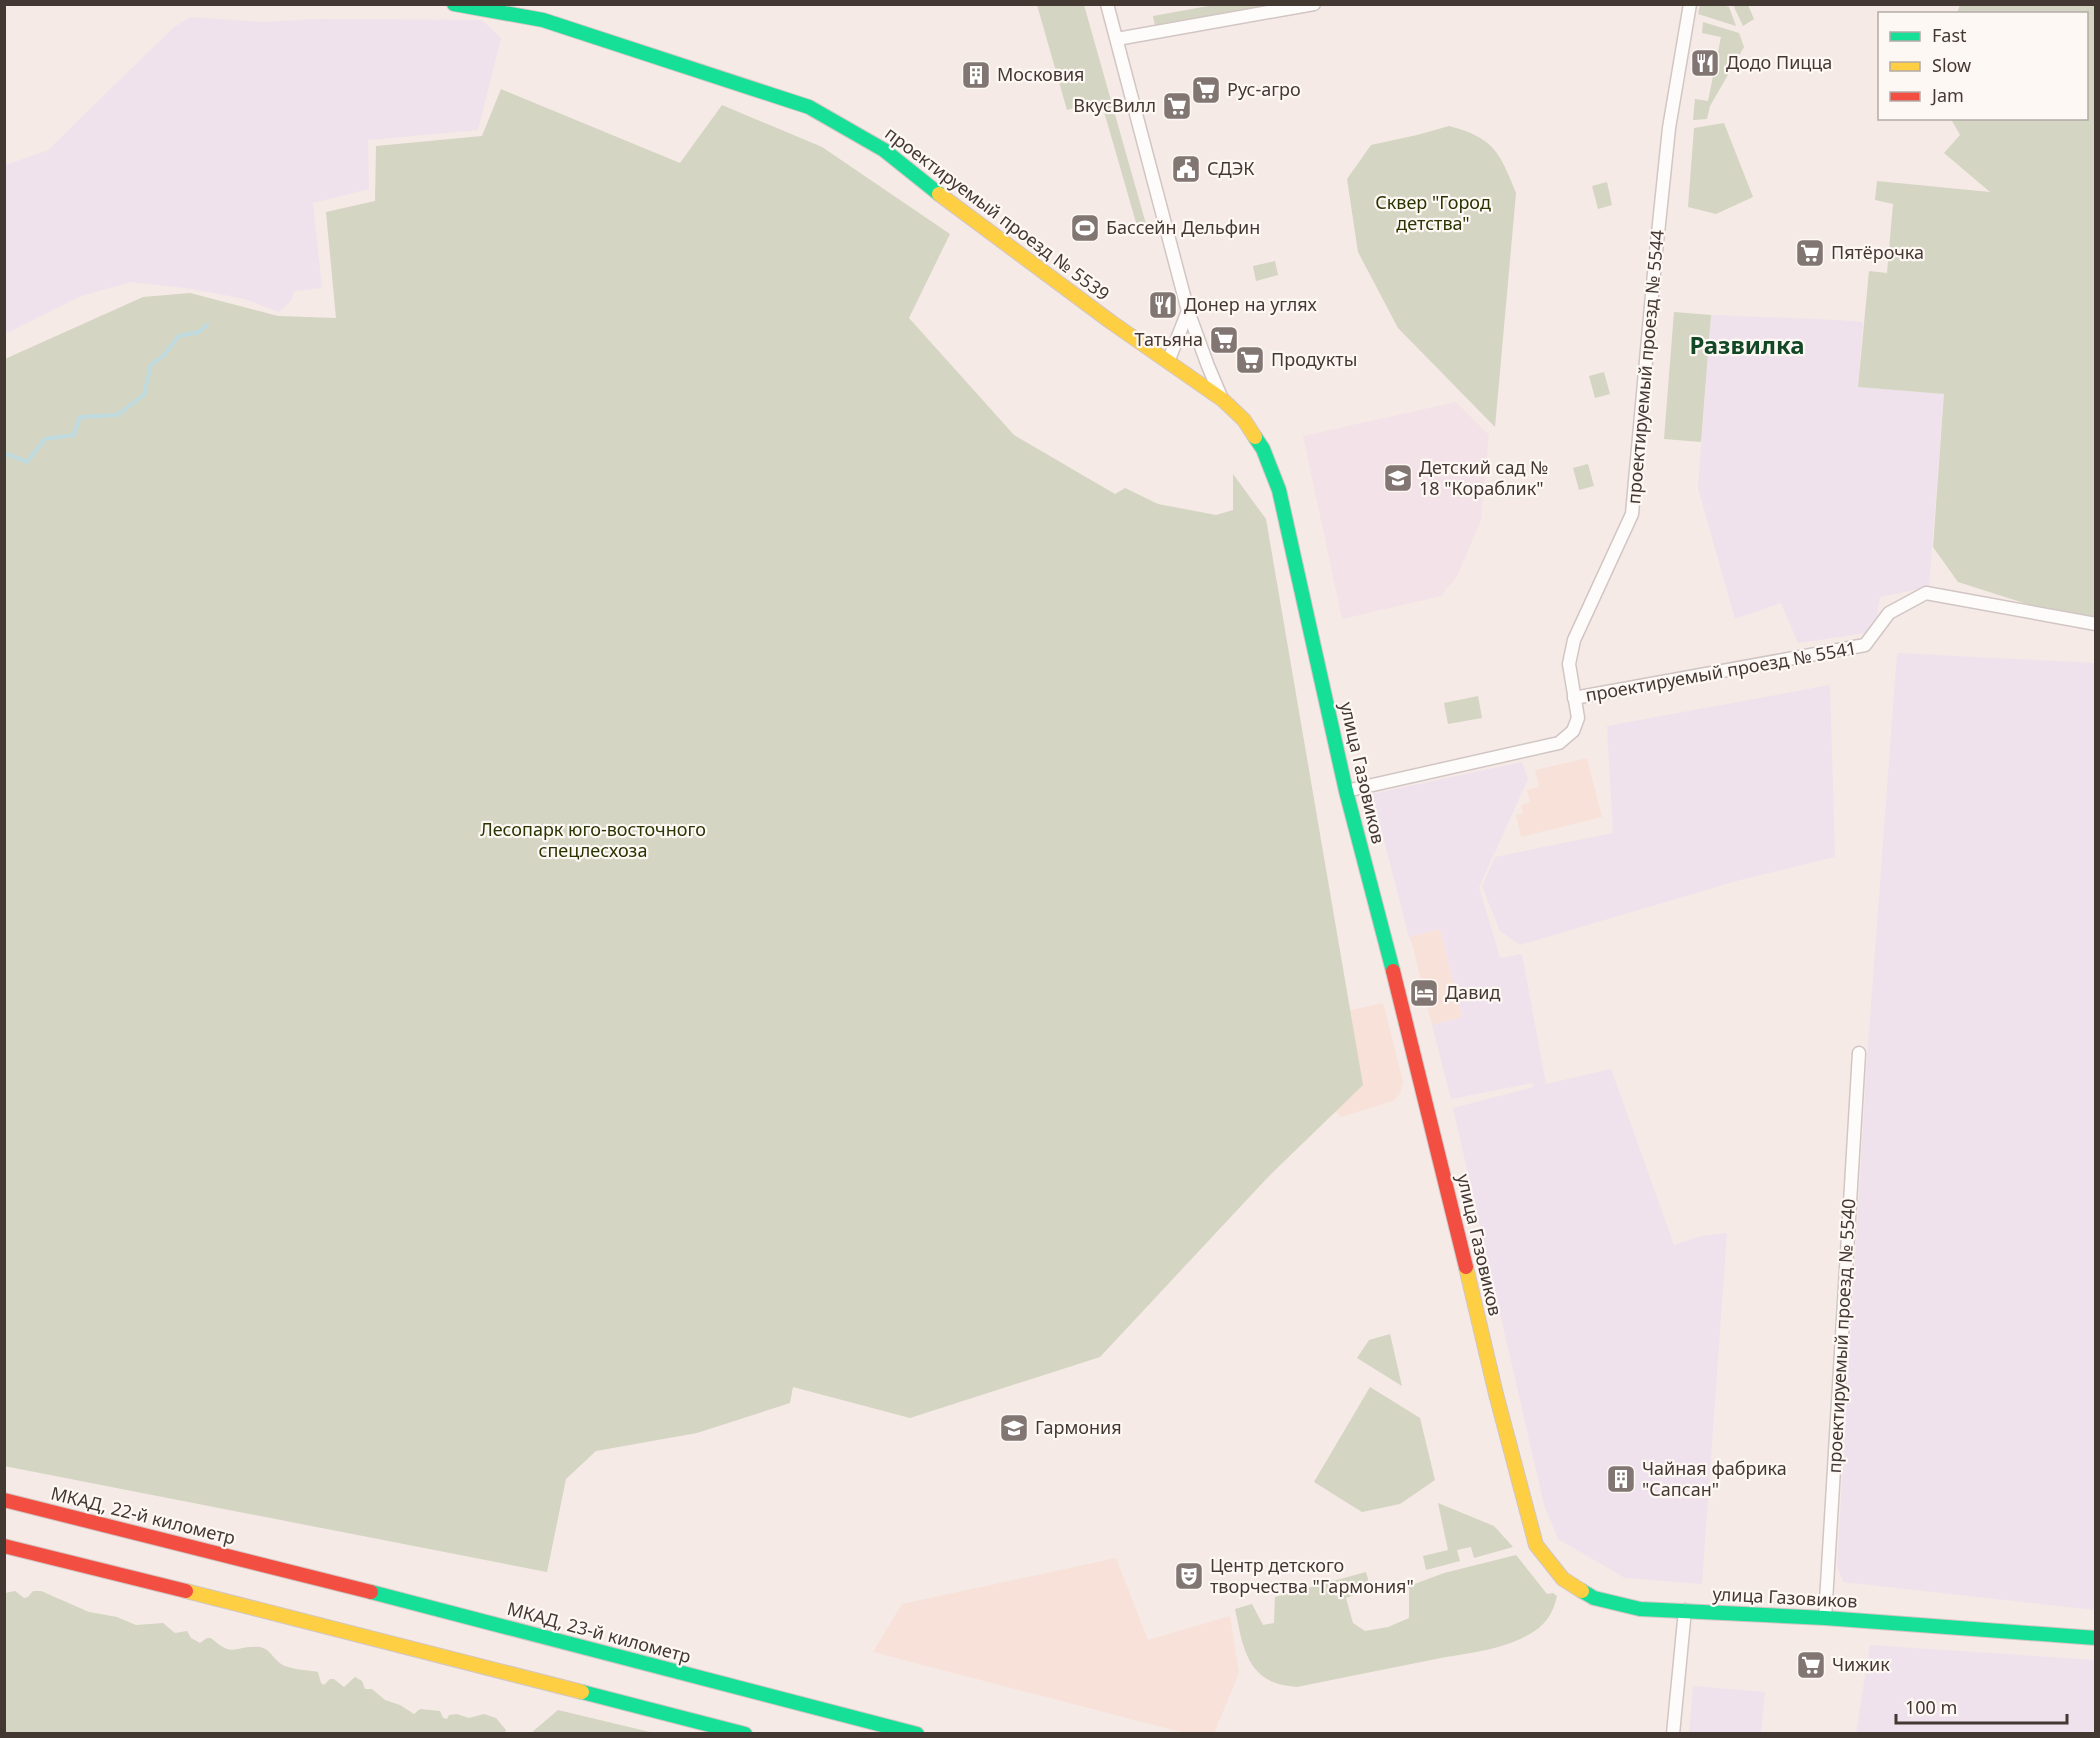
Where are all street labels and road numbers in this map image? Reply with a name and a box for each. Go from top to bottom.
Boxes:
street label: проектируемый проезд № 5539 [881,121,1115,306]
street label: проектируемый проезд № 5544 [1621,229,1669,505]
street label: проектируемый проезд № 5541 [1583,635,1858,707]
street label: улица Газовиков [1335,699,1391,846]
street label: улица Газовиков [1452,1171,1508,1318]
street label: проектируемый проезд № 5540 [1822,1198,1860,1474]
street label: МКАД, 22-й километр [48,1480,238,1550]
street label: улица Газовиков [1712,1581,1858,1613]
street label: МКАД, 23-й километр [505,1596,694,1668]

